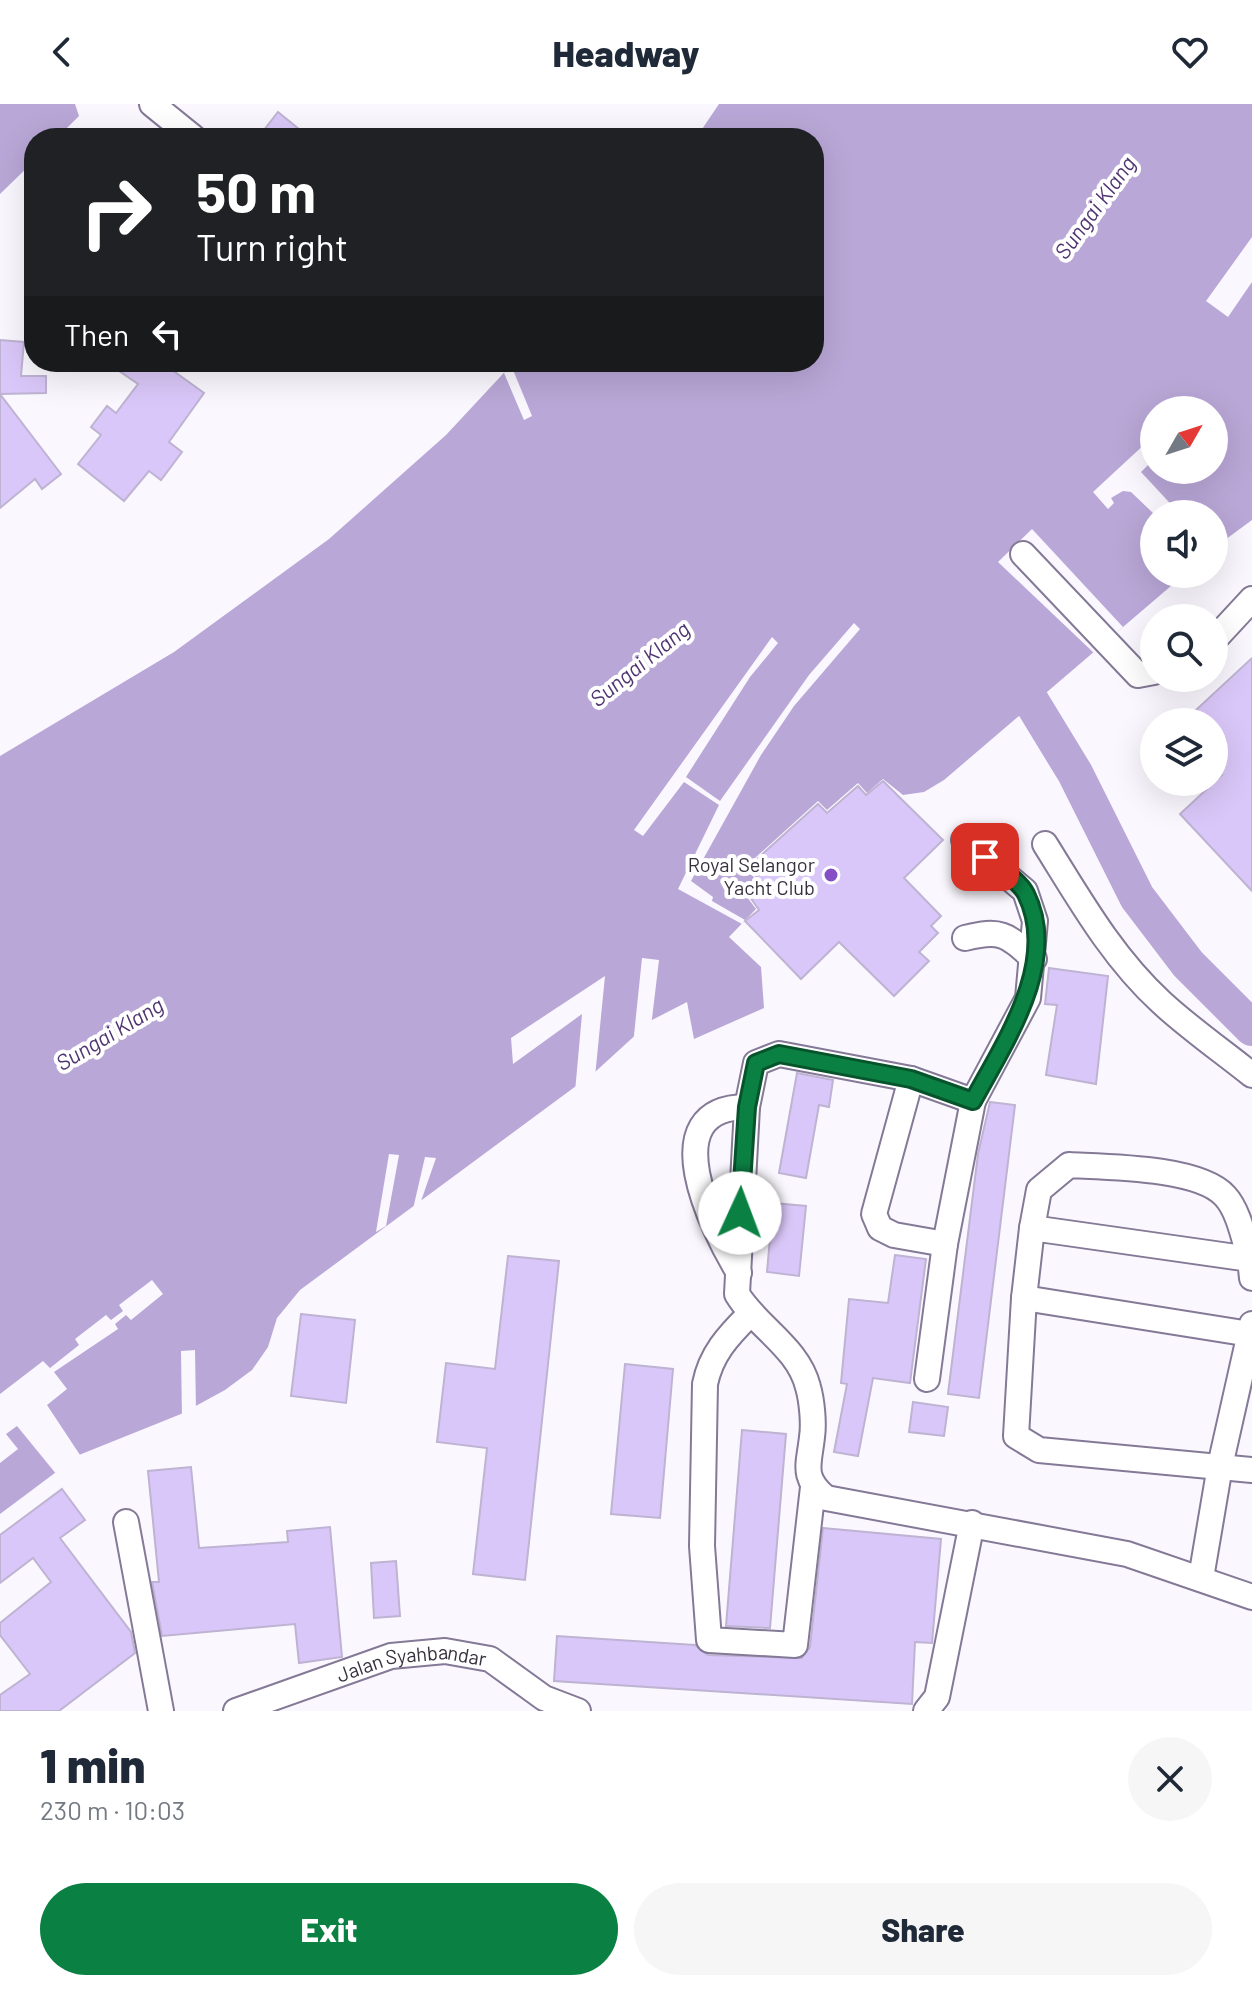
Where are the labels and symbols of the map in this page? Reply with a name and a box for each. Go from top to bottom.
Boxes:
water label: Sungai Klang [1048,151,1140,263]
north arrow [1140,396,1228,484]
water label: Sungai Klang [584,615,694,711]
pin [951,823,1019,891]
place label: Royal Selangor Yacht Club [688,852,815,899]
marker: Royal Selangor Yacht Club [822,866,840,884]
water label: Sungai Klang [51,991,167,1075]
position arrow [698,1171,782,1255]
street label: Jalan Syahbandar [333,1639,488,1686]

